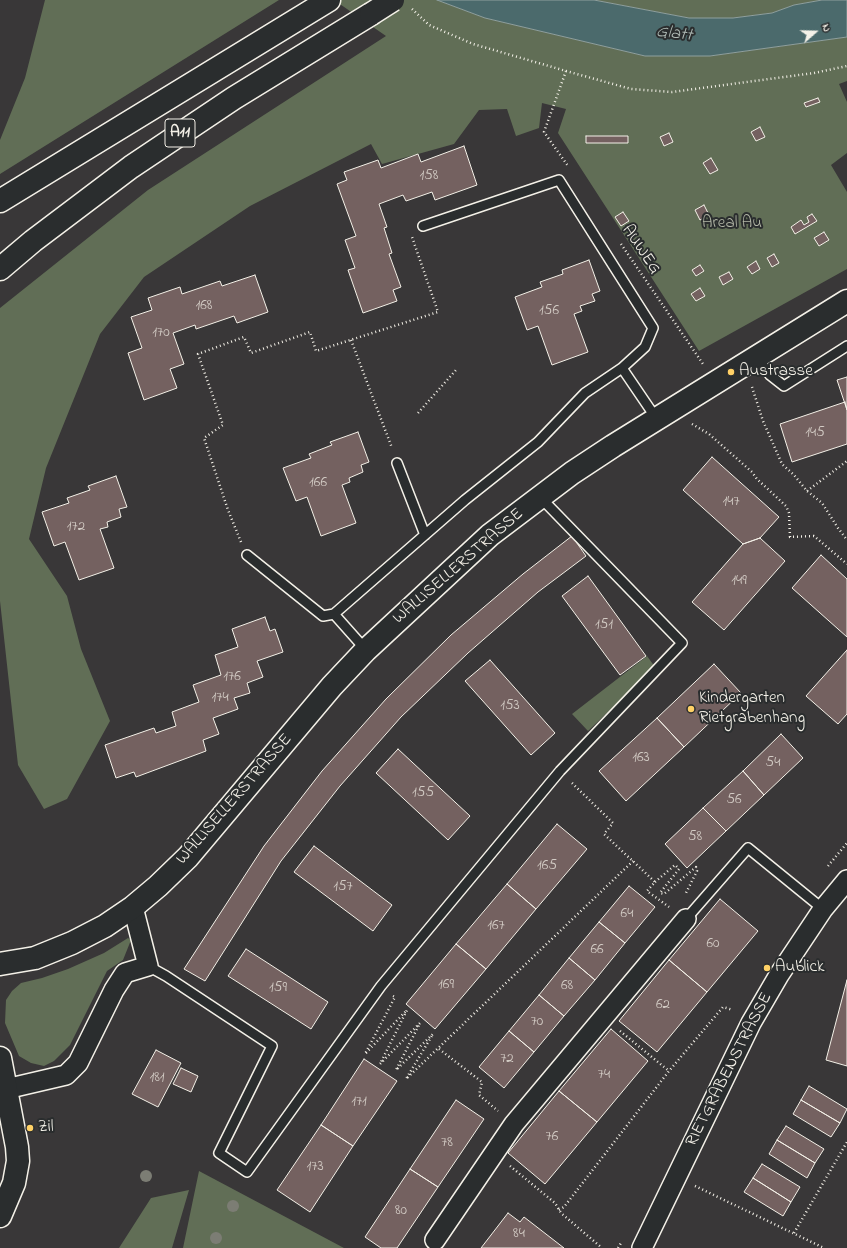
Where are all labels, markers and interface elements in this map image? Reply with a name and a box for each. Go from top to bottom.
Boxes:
north arrow [795,12,835,52]
water label: Glatt [655,22,693,48]
text: N [817,22,835,34]
road number: A11 [165,119,195,147]
house number: 158 [420,168,438,186]
park label: Areal Au [702,214,762,234]
street label: AUWEG [616,221,664,279]
house number: 168 [196,298,212,316]
house number: 156 [539,303,559,321]
house number: 170 [152,325,170,343]
place label: Austrasse [739,362,813,382]
marker: Austrasse [726,367,736,377]
house number: 145 [805,425,825,443]
house number: 166 [309,475,327,493]
house number: 147 [722,494,740,512]
street label: WALLISELLERSTRASSE [390,505,528,629]
house number: 172 [67,519,85,537]
house number: 149 [731,573,747,591]
house number: 151 [595,617,613,635]
house number: 176 [223,669,241,687]
place label: Kindergarten Rietgrabenhang [699,689,805,729]
house number: 174 [211,690,229,708]
house number: 153 [500,698,520,716]
marker: Kindergarten Rietgrabenhang [686,704,696,714]
street label: WALLISELLERSTRASSE [173,731,297,869]
house number: 163 [632,750,650,768]
house number: 54 [766,755,780,773]
house number: 155 [412,785,434,803]
house number: 56 [726,792,742,810]
house number: 58 [688,829,702,847]
house number: 165 [537,858,557,876]
house number: 157 [333,879,353,897]
house number: 64 [621,906,633,924]
house number: 167 [487,918,505,936]
house number: 60 [706,936,720,954]
house number: 66 [590,942,604,960]
place label: Aublick [775,958,825,978]
marker: Aublick [762,963,772,973]
house number: 169 [438,977,454,995]
house number: 68 [561,978,573,996]
house number: 159 [269,980,287,998]
street label: RIETGRABENSTRASSE [682,990,778,1150]
house number: 62 [656,997,670,1015]
house number: 70 [531,1014,543,1032]
house number: 72 [500,1051,514,1069]
house number: 74 [598,1067,610,1085]
house number: 181 [149,1070,165,1088]
house number: 171 [351,1094,367,1112]
place label: Zil [38,1118,54,1138]
marker: Zil [25,1123,35,1133]
house number: 76 [546,1129,558,1147]
house number: 78 [441,1135,453,1153]
house number: 173 [306,1159,324,1177]
house number: 80 [395,1203,407,1221]
house number: 84 [513,1226,525,1244]

